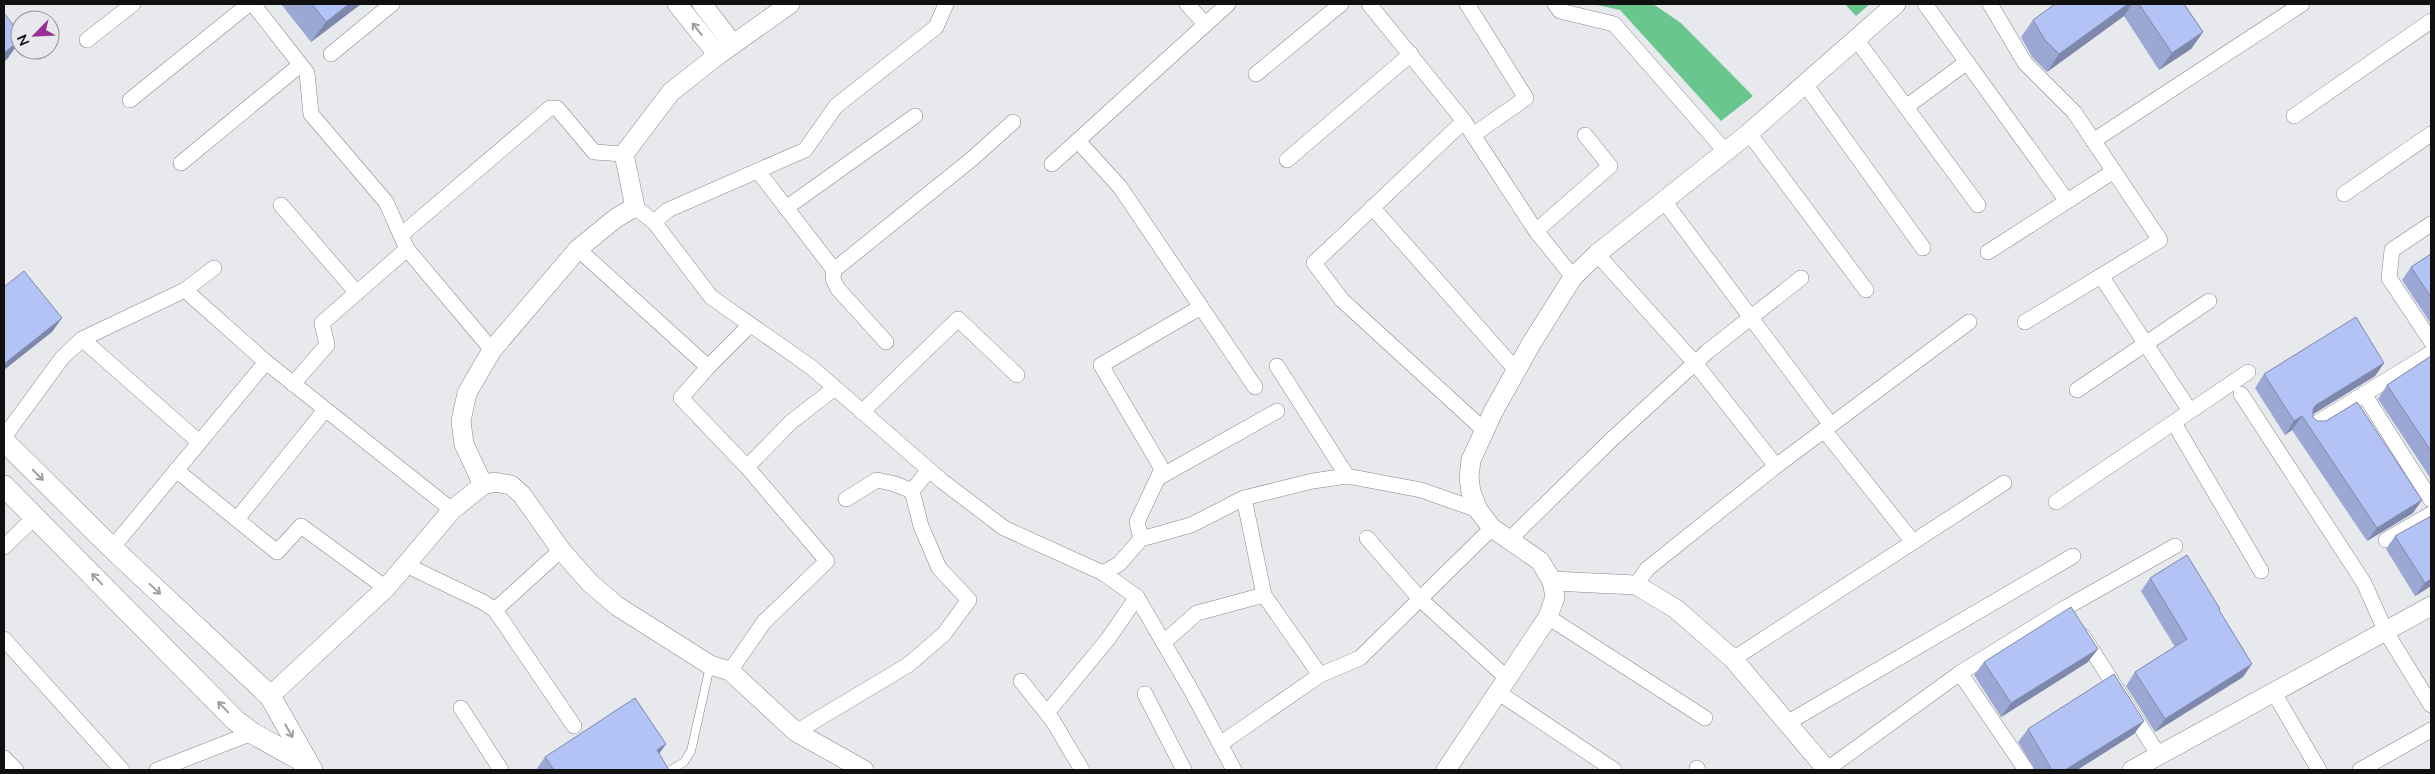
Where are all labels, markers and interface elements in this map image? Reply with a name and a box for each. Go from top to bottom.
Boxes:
north arrow [10,10,60,60]
one-way arrow [692,23,703,36]
text: N [13,32,33,49]
one-way arrow [32,469,44,481]
one-way arrow [91,572,103,585]
one-way arrow [149,583,161,595]
one-way arrow [217,701,229,714]
one-way arrow [284,724,294,739]

